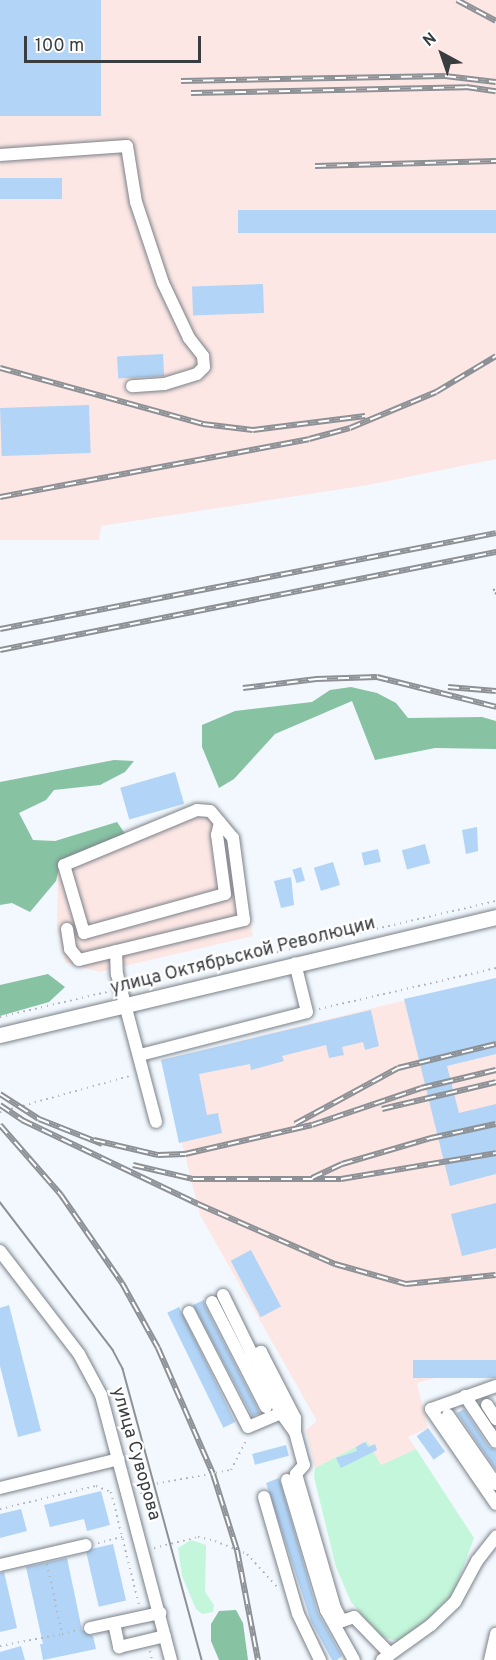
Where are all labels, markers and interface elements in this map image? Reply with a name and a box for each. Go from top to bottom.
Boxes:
scale bar [27,24,204,62]
north arrow [412,24,472,84]
text: N [420,29,441,52]
text: 100 m [35,35,84,58]
street label: улица Октябрьской Революции [108,914,378,1000]
street label: улица Суворова [106,1385,164,1523]

